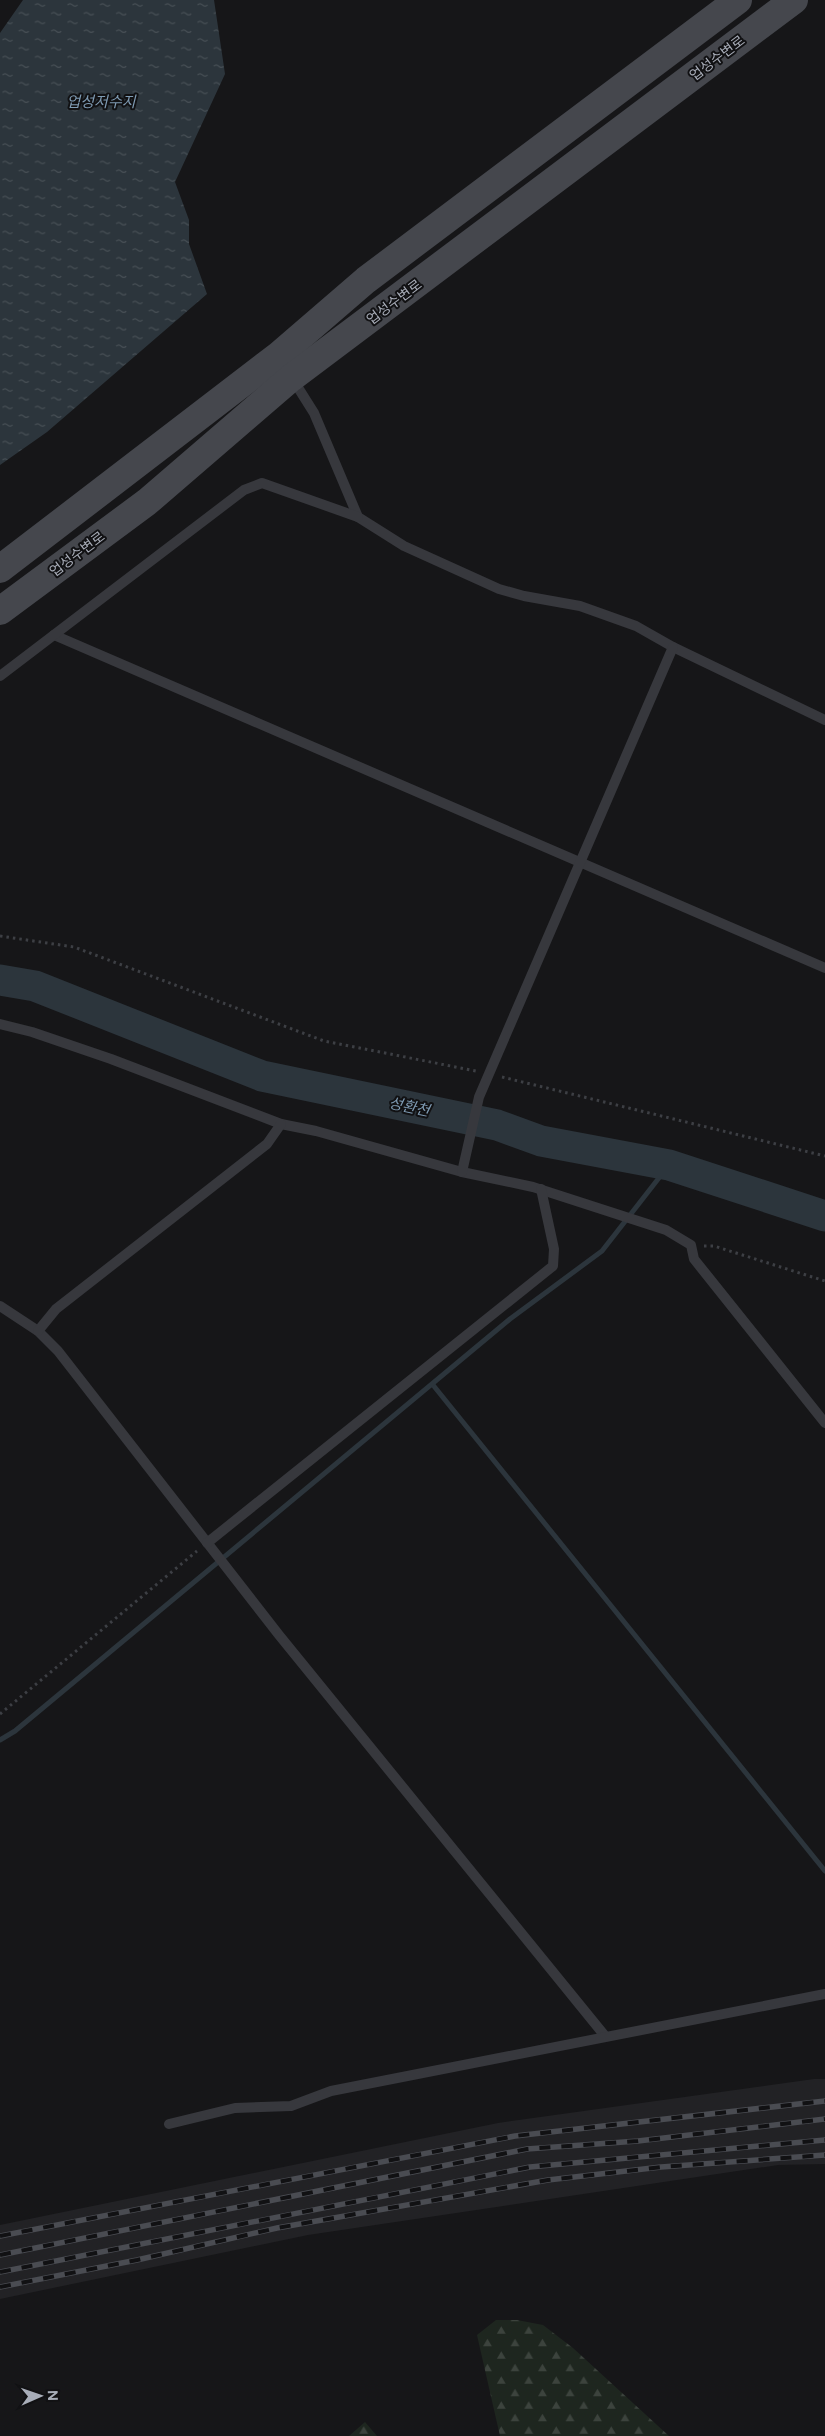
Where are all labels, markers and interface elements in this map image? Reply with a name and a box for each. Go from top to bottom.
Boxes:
street label: 업성수변로 [686,32,748,85]
water label: 업성저수지 [66,93,137,111]
street label: 업성수변로 [363,276,425,329]
street label: 업성수변로 [46,528,108,581]
water label: 성환천 [387,1094,433,1121]
north arrow [15,2371,65,2421]
text: N [44,2390,61,2401]

